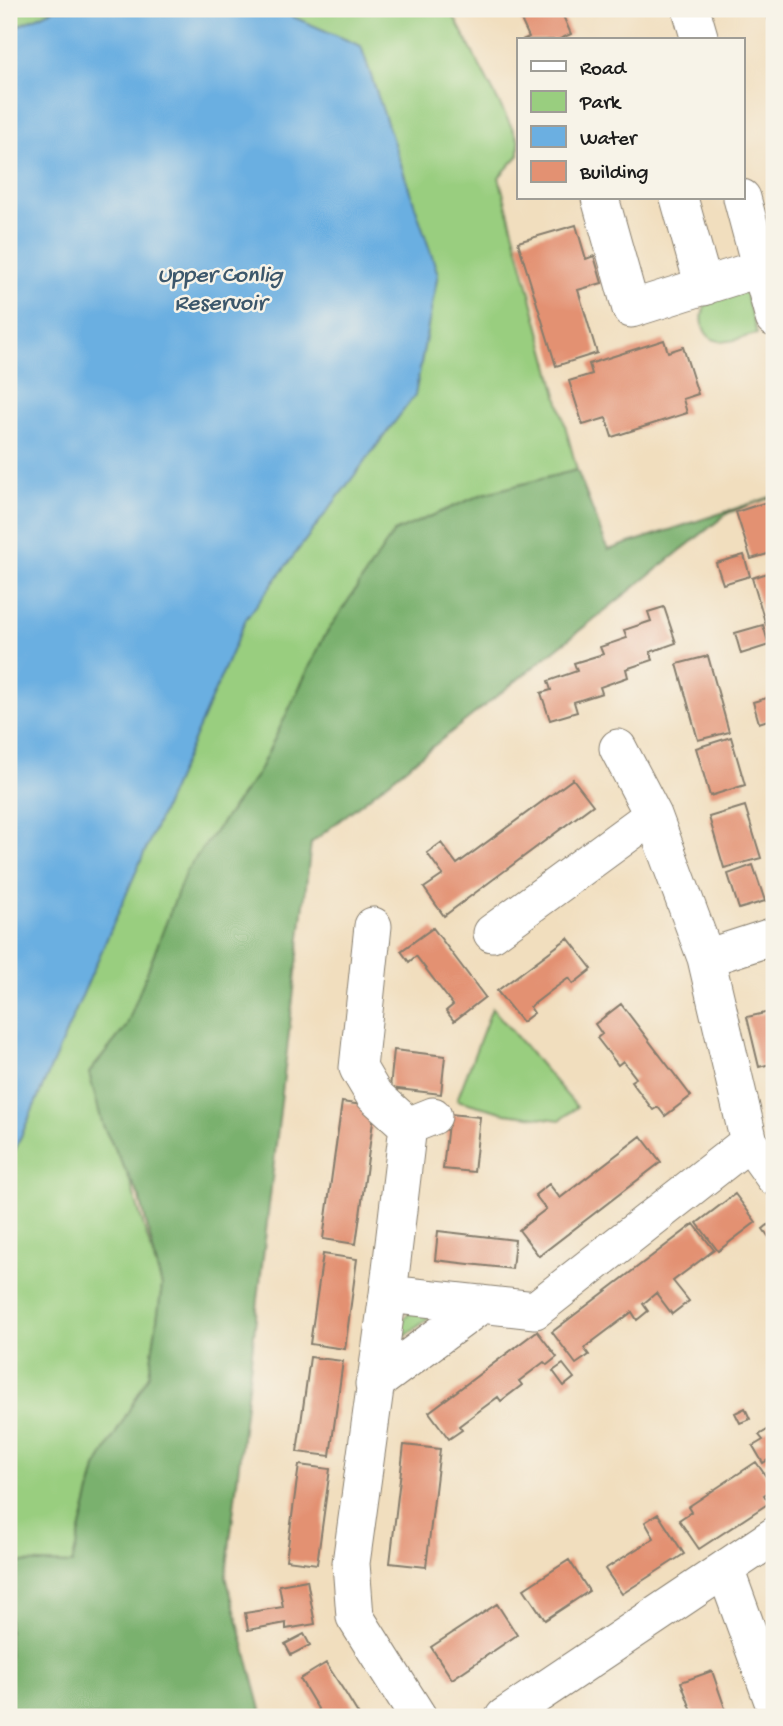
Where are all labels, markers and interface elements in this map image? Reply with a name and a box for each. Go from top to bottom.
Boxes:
legend [517,38,744,200]
text: Road [580,58,628,83]
text: Park [579,92,623,117]
text: Water [580,128,638,153]
text: Building [579,162,649,187]
water label: Upper Conlig Reservoir [157,262,284,319]

